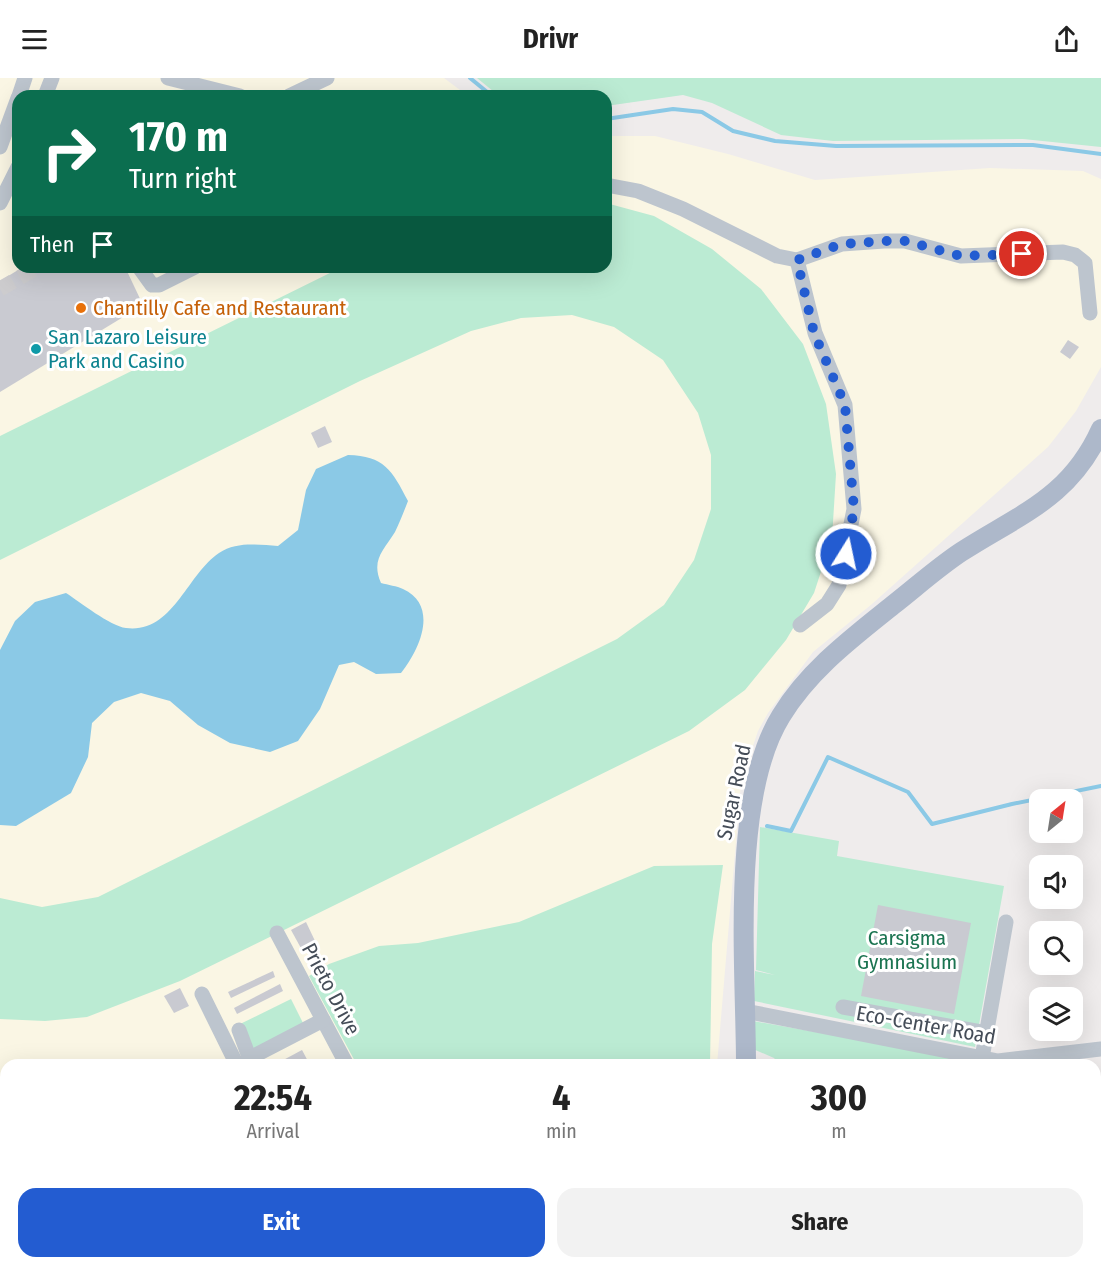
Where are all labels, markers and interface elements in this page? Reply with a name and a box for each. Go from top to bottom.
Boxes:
icon: menu [18,23,51,56]
text: Drivr [523,23,578,55]
icon: share [1050,23,1083,56]
text: 170 m [129,112,228,162]
icon: right [30,114,108,192]
text: Turn right [129,163,237,195]
icon: arrive [86,228,119,261]
pin [996,228,1047,279]
text: Then [30,231,74,258]
icon: arrive [1005,237,1038,270]
place label: Chantilly Cafe and Restaurant [93,295,347,321]
marker: Chantilly Cafe and Restaurant [74,301,88,315]
place label: San Lazaro Leisure Park and Casino [48,324,207,374]
marker: San Lazaro Leisure Park and Casino [29,342,43,356]
position arrow [814,522,878,586]
street label: Sugar Road [711,742,757,842]
north arrow [1029,789,1083,843]
map controls [1029,789,1083,1041]
button: sound [1029,855,1083,909]
button: search [1029,921,1083,975]
park label: Carsigma Gymnasium [857,925,957,975]
street label: Prieto Drive [296,939,366,1039]
button: layers [1029,987,1083,1041]
street label: Eco-Center Road [854,1000,998,1050]
text: 22:54 [234,1076,312,1120]
text: 4 [552,1076,571,1120]
text: 300 [811,1076,867,1120]
text: Arrival [246,1119,299,1143]
text: min [546,1119,577,1143]
text: m [831,1119,847,1143]
button: Exit [18,1188,545,1257]
button: Share [557,1188,1083,1257]

